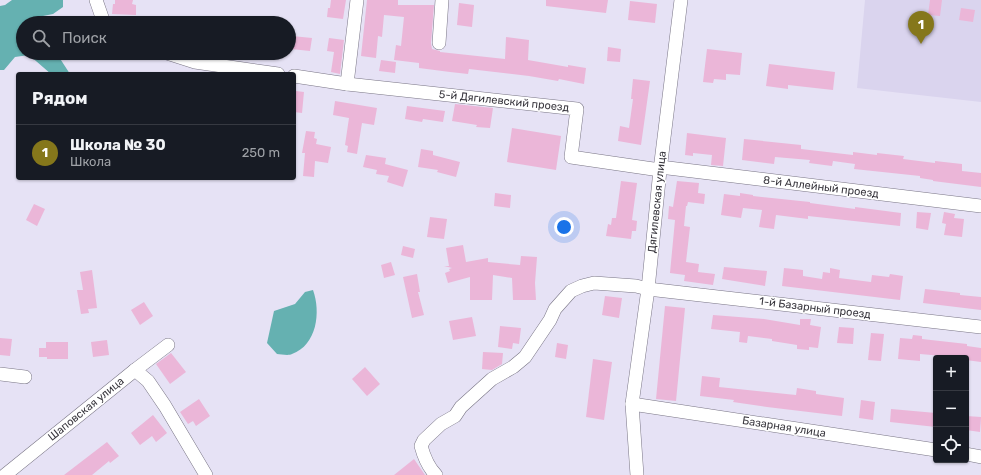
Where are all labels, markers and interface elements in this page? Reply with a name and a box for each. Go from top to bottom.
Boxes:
pin: 1 [908,11,934,44]
search box [16,16,296,60]
icon: search [30,27,52,49]
text: Поиск [62,29,107,47]
text: Рядом [32,88,88,108]
street label: 5-й Дягилевский проезд [438,88,570,114]
text: Школа № 30 [70,136,166,154]
text: 1 [42,145,48,160]
text: 250 m [242,145,280,160]
street label: Дягилевская улица [645,150,669,254]
text: Школа [70,154,111,169]
street label: 8-й Аллейный проезд [762,173,880,201]
your location [554,217,574,237]
street label: 1-й Базарный проезд [758,295,872,321]
map controls [933,355,969,463]
button: + [933,355,969,391]
street label: Шаповская улица [45,374,127,444]
button: − [933,391,969,427]
street label: Базарная улица [741,414,827,440]
button: locate [933,427,969,463]

